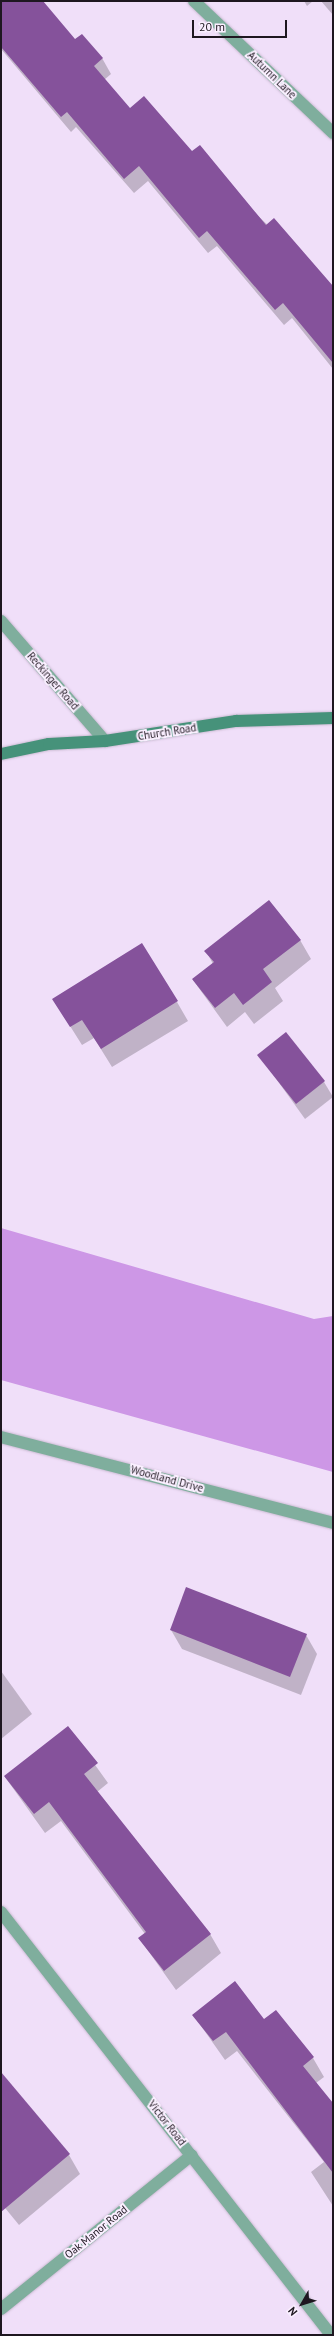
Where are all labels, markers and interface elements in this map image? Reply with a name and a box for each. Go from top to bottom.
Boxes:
scale bar [194,12,289,38]
text: 20 m [199,19,225,34]
street label: Autumn Lane [245,49,299,101]
street label: Reckinger Road [24,649,82,713]
street label: Church Road [137,721,197,743]
street label: Woodland Drive [129,1463,205,1495]
street label: Victor Road [145,2098,189,2148]
street label: Oak Manor Road [62,2203,130,2261]
north arrow [282,2284,322,2324]
text: N [285,2304,300,2319]

